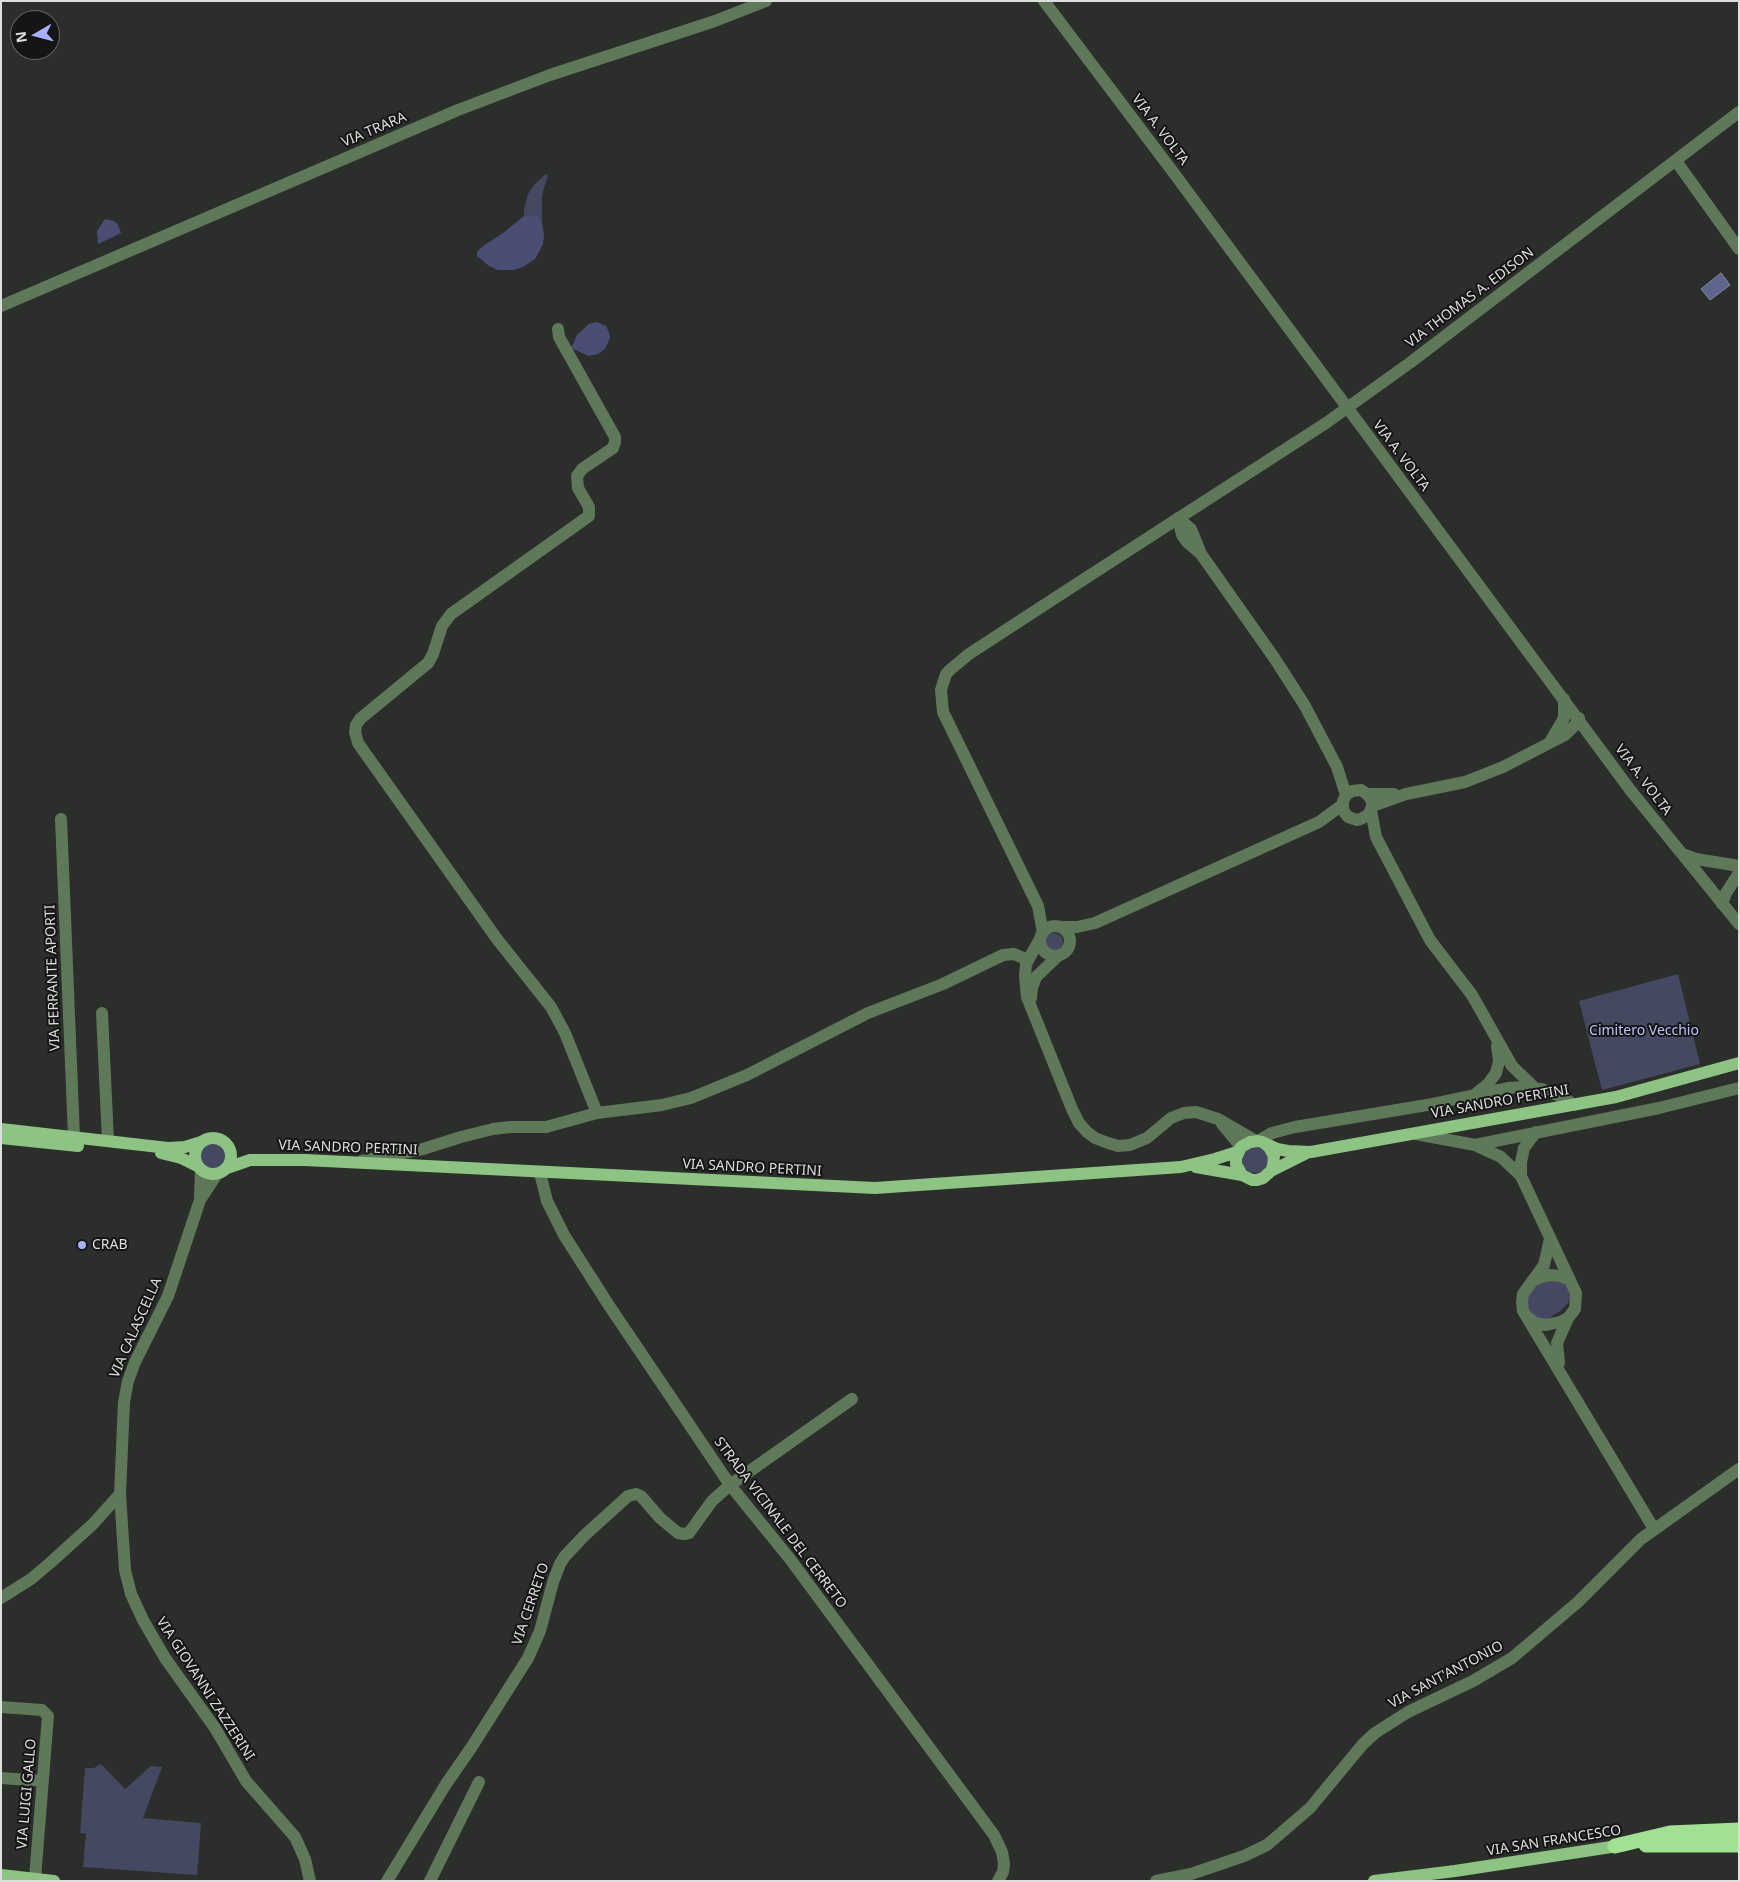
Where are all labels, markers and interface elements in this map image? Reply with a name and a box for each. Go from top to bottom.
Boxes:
north arrow [10,10,60,60]
text: N [10,30,31,44]
street label: VIA A. VOLTA [1128,91,1192,169]
street label: VIA TRARA [339,109,409,151]
street label: VIA THOMAS A. EDISON [1403,244,1537,352]
street label: VIA A. VOLTA [1369,417,1433,495]
street label: VIA A. VOLTA [1611,741,1675,819]
street label: VIA FERRANTE APORTI [42,904,64,1052]
park label: Cimitero Vecchio [1589,1023,1699,1039]
street label: VIA SANDRO PERTINI [1430,1082,1570,1122]
street label: VIA SANDRO PERTINI [278,1137,418,1159]
street label: VIA SANDRO PERTINI [682,1156,822,1180]
place label: CRAB [92,1237,128,1253]
marker: CRAB [76,1239,88,1251]
street label: VIA CALASCELLA [106,1275,166,1381]
street label: STRADA VICINALE DEL CERRETO [710,1434,850,1612]
street label: VIA CERRETO [509,1561,553,1647]
street label: VIA GIOVANNI ZAZZERINI [152,1614,258,1764]
street label: VIA SANT'ANTONIO [1386,1638,1506,1712]
street label: VIA LUIGI GALLO [14,1738,40,1850]
street label: VIA SAN FRANCESCO [1486,1822,1622,1860]

